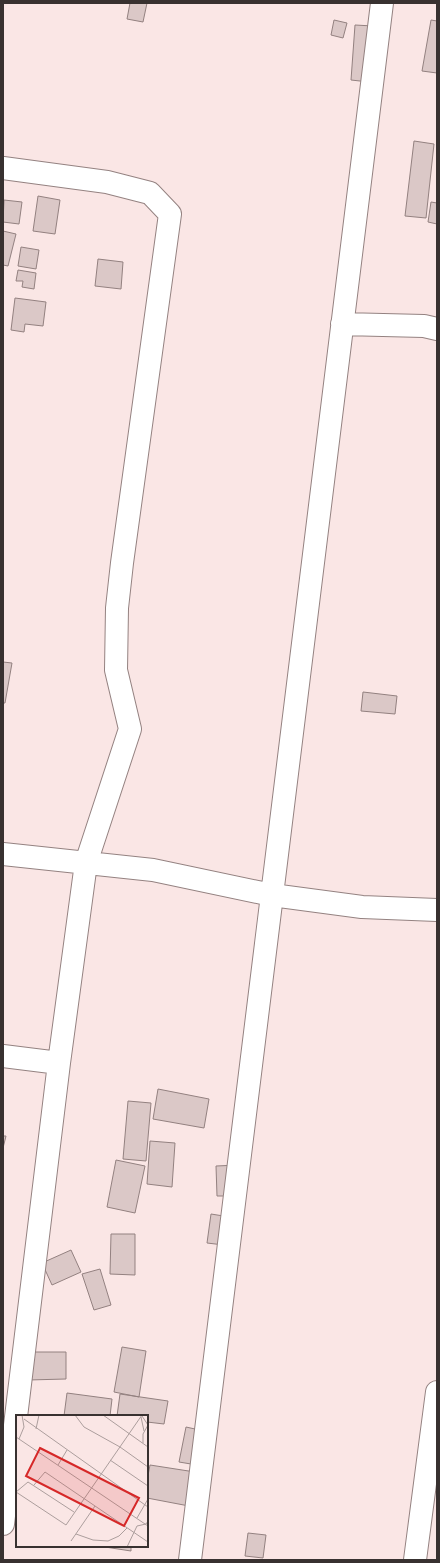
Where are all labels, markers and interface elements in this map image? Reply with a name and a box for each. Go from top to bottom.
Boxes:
inset map [16,1415,148,1547]

